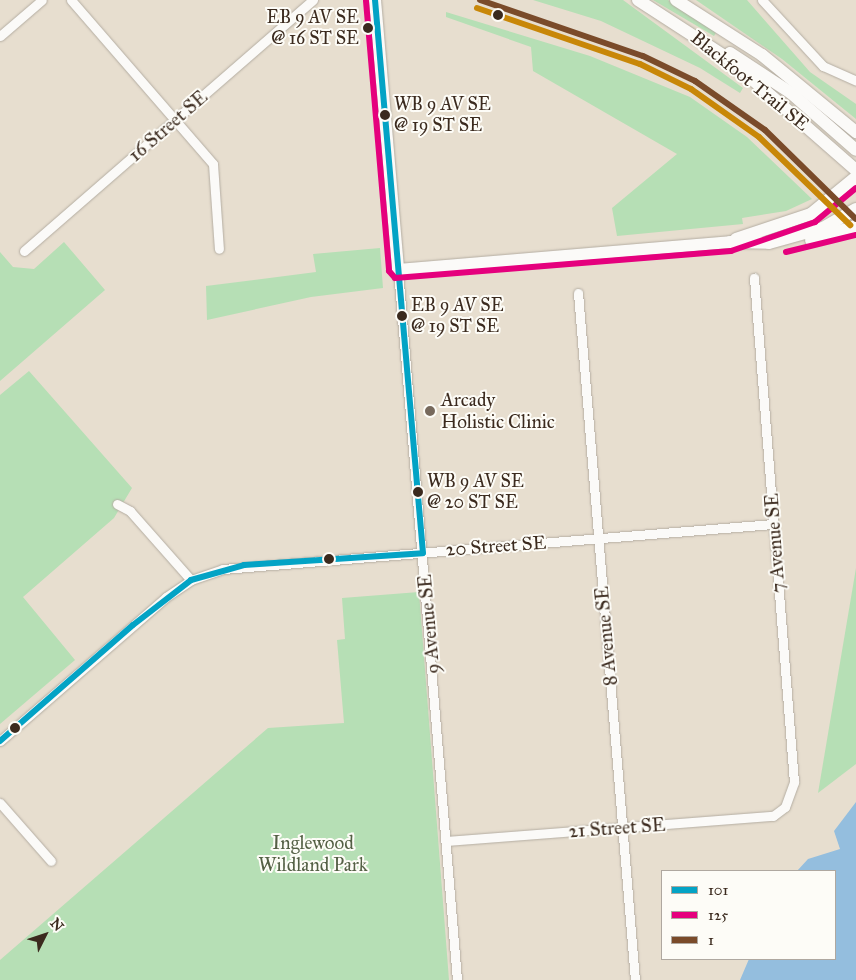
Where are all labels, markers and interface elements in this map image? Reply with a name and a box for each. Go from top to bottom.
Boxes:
place label: EB 9 AV SE @ 16 ST SE [266,7,359,50]
unlabelled marker [493,10,503,20]
marker: EB 9 AV SE @ 16 ST SE [363,23,373,33]
street label: Blackfoot Trail SE [686,26,814,136]
street label: 16 Street SE [124,86,212,166]
place label: WB 9 AV SE @ 19 ST SE [394,94,491,136]
marker: WB 9 AV SE @ 19 ST SE [380,110,390,120]
place label: EB 9 AV SE @ 19 ST SE [411,295,504,338]
marker: EB 9 AV SE @ 19 ST SE [397,311,407,321]
place label: Arcady Holistic Clinic [441,389,555,433]
marker: Arcady Holistic Clinic [423,404,437,418]
place label: WB 9 AV SE @ 20 ST SE [427,471,524,514]
marker: WB 9 AV SE @ 20 ST SE [413,487,423,497]
street label: 7 Avenue SE [760,492,790,594]
street label: 20 Street SE [445,531,547,561]
unlabelled marker [324,554,334,564]
street label: 9 Avenue SE [413,573,445,675]
street label: 8 Avenue SE [590,585,622,687]
unlabelled marker [10,723,20,733]
street label: 21 Street SE [568,813,666,843]
park label: Inglewood Wildland Park [258,832,368,876]
legend [661,870,836,960]
text: 101 [708,881,728,899]
text: 125 [708,906,728,924]
north arrow [20,910,70,960]
text: N [46,915,67,935]
text: 1 [708,931,714,949]

